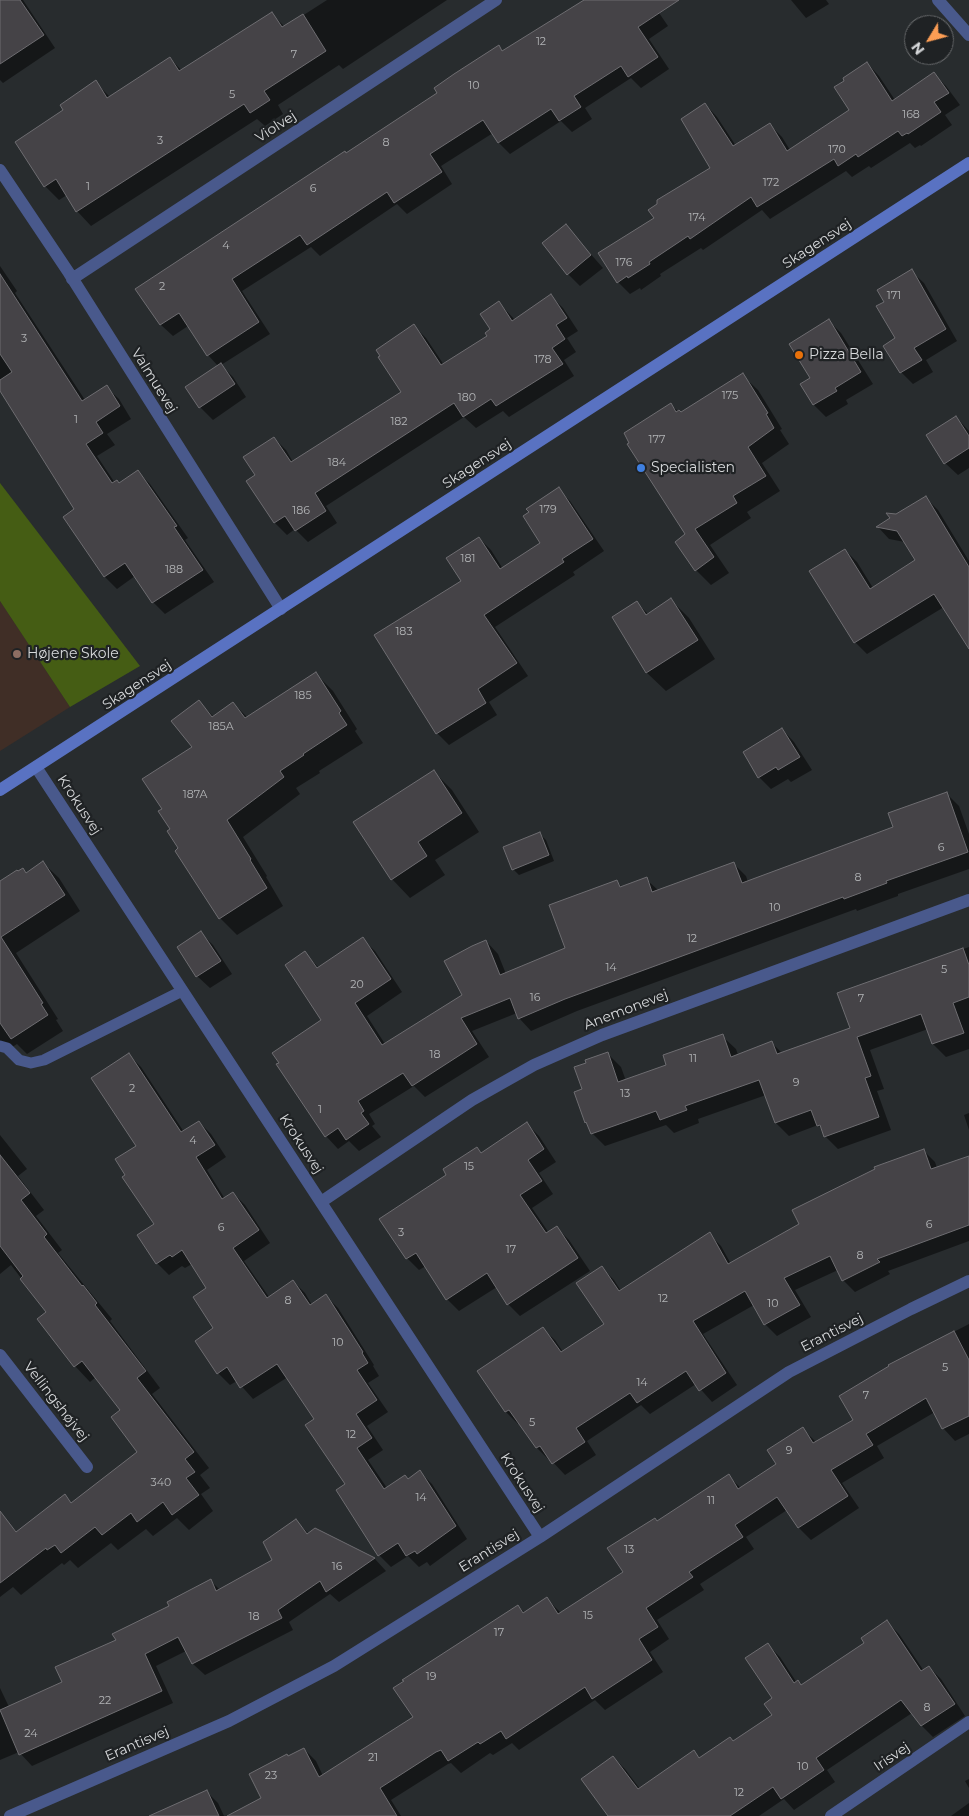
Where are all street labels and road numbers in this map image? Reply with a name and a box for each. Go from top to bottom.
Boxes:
street label: Violvej [252,108,300,146]
street label: Skagensvej [779,215,855,273]
street label: Valmuevej [127,346,181,416]
street label: Skagensvej [439,435,515,493]
street label: Skagensvej [99,656,175,714]
street label: Krokusvej [53,772,105,838]
street label: Anemonevej [581,986,671,1034]
street label: Krokusvej [275,1111,327,1177]
street label: Erantisvej [798,1310,866,1356]
street label: Vellingshøjvej [20,1359,92,1445]
street label: Krokusvej [496,1450,548,1516]
street label: Erantisvej [456,1526,522,1576]
street label: Erantisvej [102,1723,172,1765]
street label: Irisvej [871,1739,913,1775]

